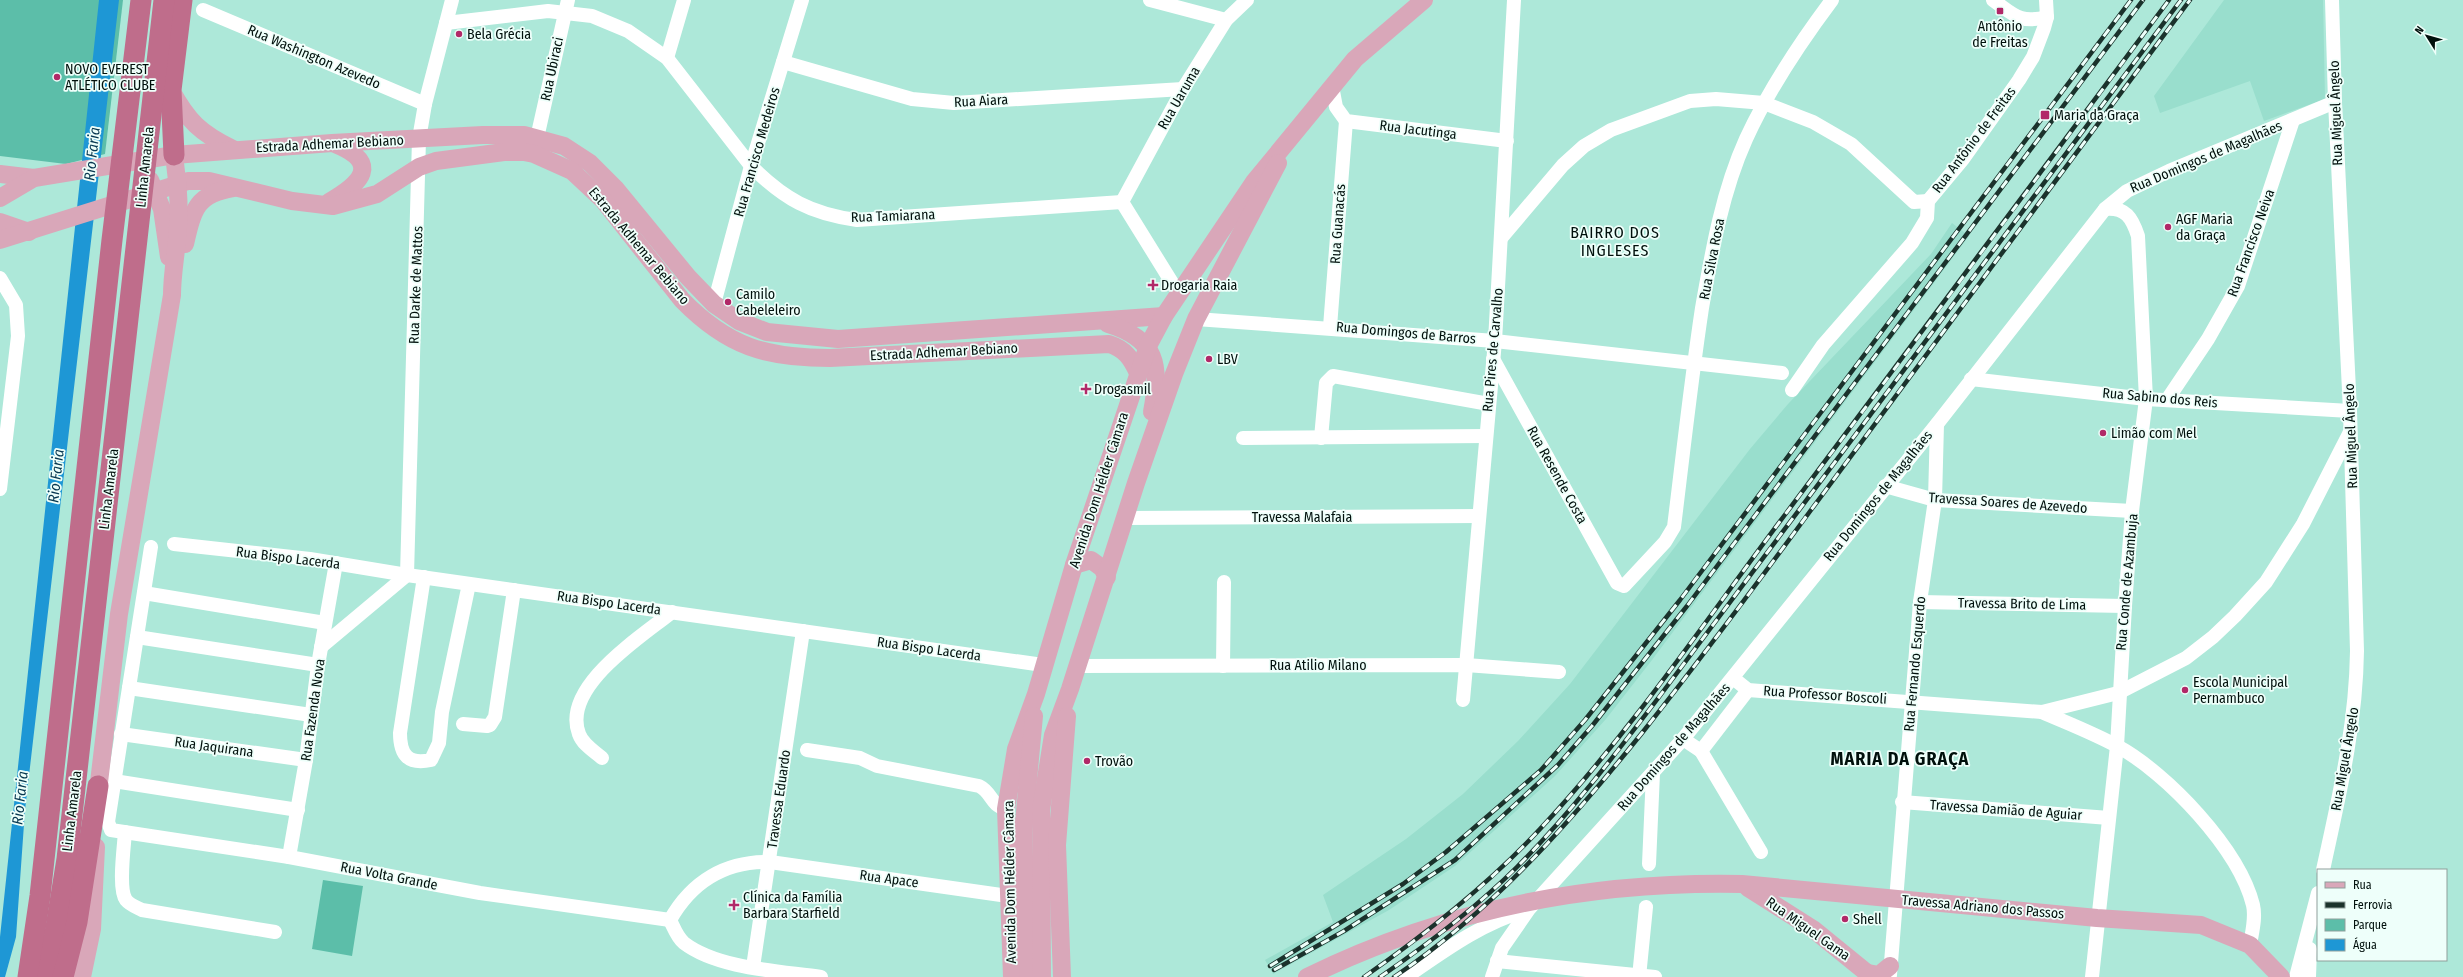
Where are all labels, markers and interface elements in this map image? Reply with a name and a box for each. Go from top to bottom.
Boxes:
marker: Antônio de Freitas [1995,6,2005,16]
north arrow [2407,16,2447,56]
place label: Antônio de Freitas [1972,18,2028,51]
street label: Rua Washington Azevedo [245,21,383,93]
text: N [2412,24,2427,37]
place label: Bela Grécia [467,26,531,43]
marker: Bela Grécia [454,29,464,39]
street label: Rua Ubiraci [537,35,567,103]
street label: Rua Miguel Ângelo [2325,60,2346,166]
place label: NOVO EVEREST ATLÉTICO CLUBE [65,61,156,94]
street label: Rua Uaruma [1154,63,1204,133]
marker: NOVO EVEREST ATLÉTICO CLUBE [52,72,62,82]
street label: Rua Antônio de Freitas [1928,84,2020,196]
street label: Rua Francisco Medeiros [730,85,784,219]
street label: Rua Aiara [954,91,1009,111]
place label: Maria da Graça [2054,107,2139,124]
marker: Maria da Graça [2039,109,2051,121]
street label: Rua Jacutinga [1378,117,1458,143]
street label: Rua Domingos de Magalhães [2127,117,2285,197]
street label: Linha Amarela [132,125,158,208]
water label: Rio Faria [80,126,104,182]
street label: Estrada Adhemar Bebiano [256,132,404,156]
street label: Rua Guanacás [1327,183,1349,265]
street label: Estrada Adhemar Bebiano [585,184,693,308]
street label: Rua Francisco Neiva [2224,187,2278,299]
street label: Rua Tamiarana [851,206,936,226]
place label: AGF Maria da Graça [2176,211,2233,244]
street label: Rua Silva Rosa [1696,217,1728,301]
marker: AGF Maria da Graça [2163,222,2173,232]
district label: BAIRRO DOS INGLESES [1570,223,1660,260]
street label: Rua Darke de Mattos [405,226,427,344]
place label: Drogaria Raia [1161,277,1238,294]
marker: Drogaria Raia [1148,280,1158,290]
place label: Camilo Cabeleleiro [736,286,801,319]
street label: Rua Pires de Carvalho [1479,287,1507,413]
marker: Camilo Cabeleleiro [723,297,733,307]
street label: Rua Domingos de Barros [1335,318,1477,348]
street label: Estrada Adhemar Bebiano [870,340,1018,364]
place label: LBV [1217,351,1239,368]
marker: LBV [1204,354,1214,364]
place label: Drogasmil [1094,381,1151,398]
street label: Rua Miguel Ângelo [2340,383,2361,489]
marker: Drogasmil [1081,384,1091,394]
street label: Rua Sabino dos Reis [2102,384,2218,412]
street label: Avenida Dom Hélder Câmara [1066,410,1132,570]
street label: Rua Resende Costa [1523,423,1591,527]
place label: Limão com Mel [2111,425,2197,442]
street label: Rua Domingos de Magalhães [1820,427,1936,565]
marker: Limão com Mel [2098,428,2108,438]
street label: Linha Amarela [96,447,122,530]
water label: Rio Faria [44,448,68,504]
street label: Travessa Soares de Azevedo [1928,489,2088,517]
street label: Travessa Malafaia [1252,509,1352,526]
street label: Rua Conde de Azambuja [2113,513,2141,651]
street label: Rua Bispo Lacerda [235,543,341,573]
street label: Rua Bispo Lacerda [556,587,662,619]
street label: Travessa Brito de Lima [1958,594,2086,614]
street label: Rua Fernando Esquerdo [1901,596,1929,732]
street label: Rua Bispo Lacerda [876,633,982,665]
street label: Rua Atilio Milano [1269,657,1367,674]
street label: Rua Fazenda Nova [297,658,329,762]
place label: Escola Municipal Pernambuco [2193,674,2288,707]
street label: Rua Domingos de Magalhães [1614,680,1734,814]
street label: Rua Professor Boscoli [1763,682,1887,708]
marker: Escola Municipal Pernambuco [2180,685,2190,695]
street label: Rua Miguel Ângelo [2327,706,2363,812]
street label: Rua Jaquirana [173,733,255,761]
district label: MARIA DA GRAÇA [1831,748,1969,770]
street label: Travessa Eduardo [764,749,794,849]
place label: Trovão [1095,753,1133,770]
marker: Trovão [1082,756,1092,766]
street label: Linha Amarela [59,769,85,852]
water label: Rio Faria [8,770,32,826]
street label: Travessa Damião de Aguiar [1929,796,2083,824]
street label: Avenida Dom Hélder Câmara [1000,800,1020,964]
street label: Rua Volta Grande [339,858,439,894]
street label: Rua Apace [858,866,920,892]
legend [2317,869,2447,961]
text: Rua [2353,878,2372,892]
place label: Clínica da Família Barbara Starfield [743,889,843,922]
street label: Travessa Adriano dos Passos [1901,891,2065,923]
street label: Rua Miguel Gama [1763,894,1853,964]
text: Ferrovia [2353,898,2392,912]
marker: Clínica da Família Barbara Starfield [728,899,740,911]
place label: Shell [1853,911,1882,928]
marker: Shell [1840,914,1850,924]
text: Parque [2353,918,2387,932]
text: Água [2353,937,2377,952]

